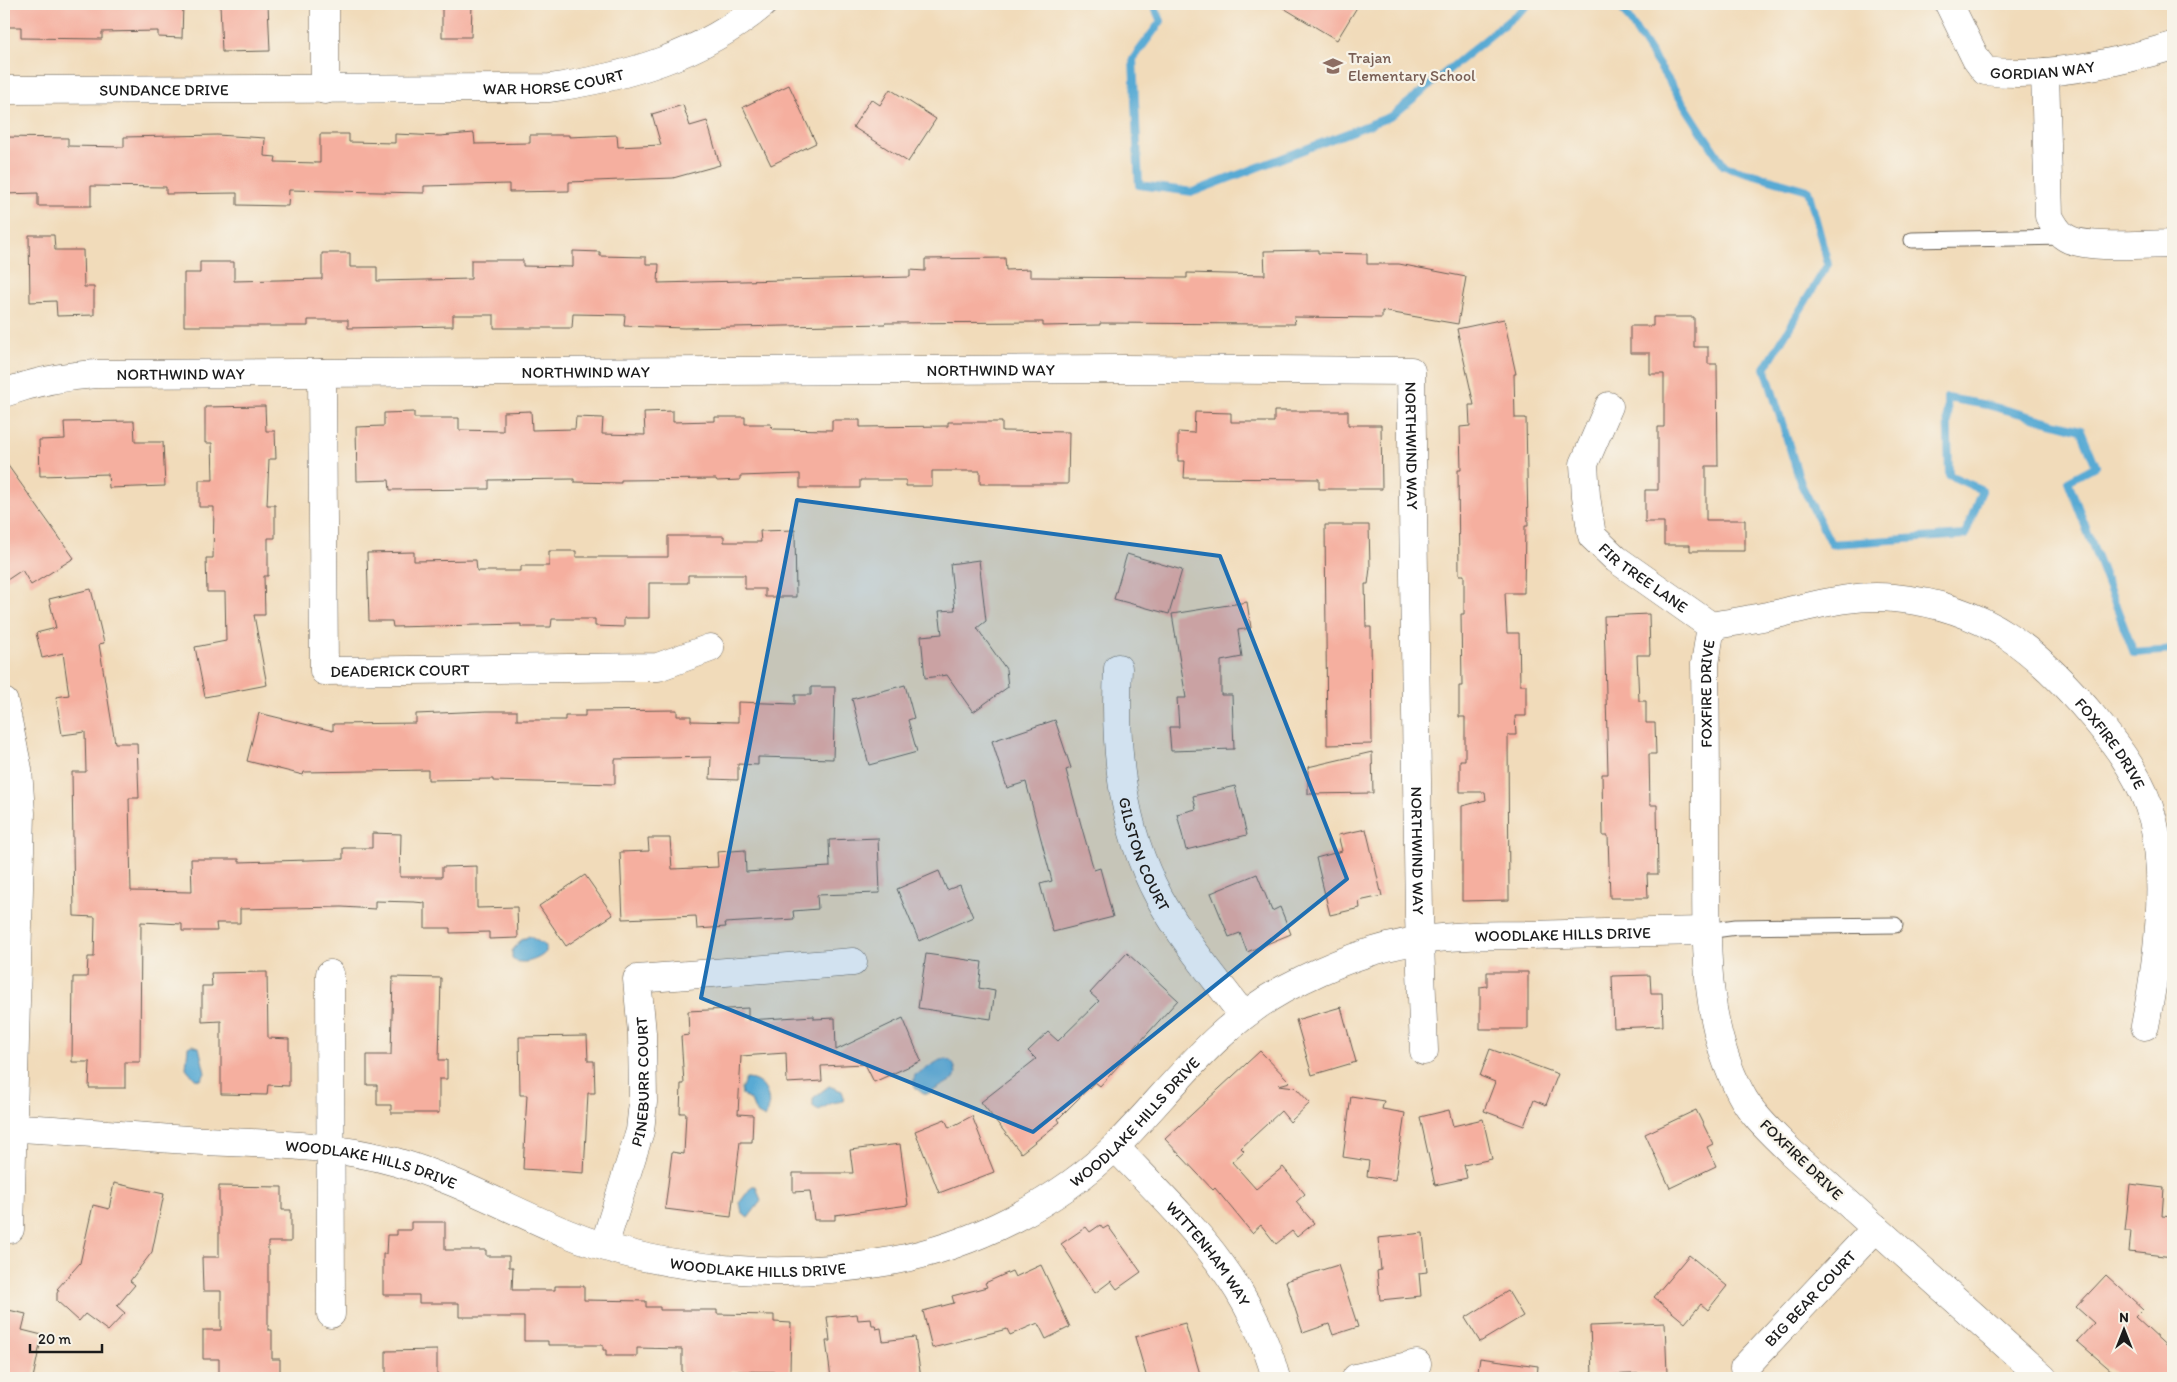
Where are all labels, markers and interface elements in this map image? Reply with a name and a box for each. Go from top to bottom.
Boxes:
place label: Trajan Elementary School [1348,48,1476,85]
school or university icon: Trajan Elementary School [1322,55,1344,77]
street label: GORDIAN WAY [1989,57,2096,83]
street label: WAR HORSE COURT [483,65,626,98]
street label: SUNDANCE DRIVE [99,80,229,100]
street label: NORTHWIND WAY [927,360,1055,380]
street label: NORTHWIND WAY [522,362,650,382]
street label: NORTHWIND WAY [117,364,245,384]
street label: NORTHWIND WAY [1401,381,1422,510]
street label: FIR TREE LANE [1595,539,1692,617]
street label: FOXFIRE DRIVE [1696,638,1719,748]
street label: DEADERICK COURT [330,660,470,681]
street label: FOXFIRE DRIVE [2071,694,2150,792]
street label: NORTHWIND WAY [1407,786,1428,915]
street label: GILSTON COURT [1115,796,1174,915]
street label: WOODLAKE HILLS DRIVE [1474,923,1651,946]
street label: PINEBURR COURT [627,1016,653,1149]
street label: WOODLAKE HILLS DRIVE [1066,1053,1204,1191]
street label: FOXFIRE DRIVE [1756,1115,1847,1204]
street label: WOODLAKE HILLS DRIVE [284,1136,460,1193]
street label: WITTENHAM WAY [1162,1197,1254,1309]
street label: BIG BEAR COURT [1760,1246,1860,1351]
street label: WOODLAKE HILLS DRIVE [668,1253,847,1281]
north arrow [2100,1304,2150,1354]
text: N [2119,1309,2129,1326]
scale bar [30,1322,102,1354]
text: 20 m [38,1330,72,1348]

